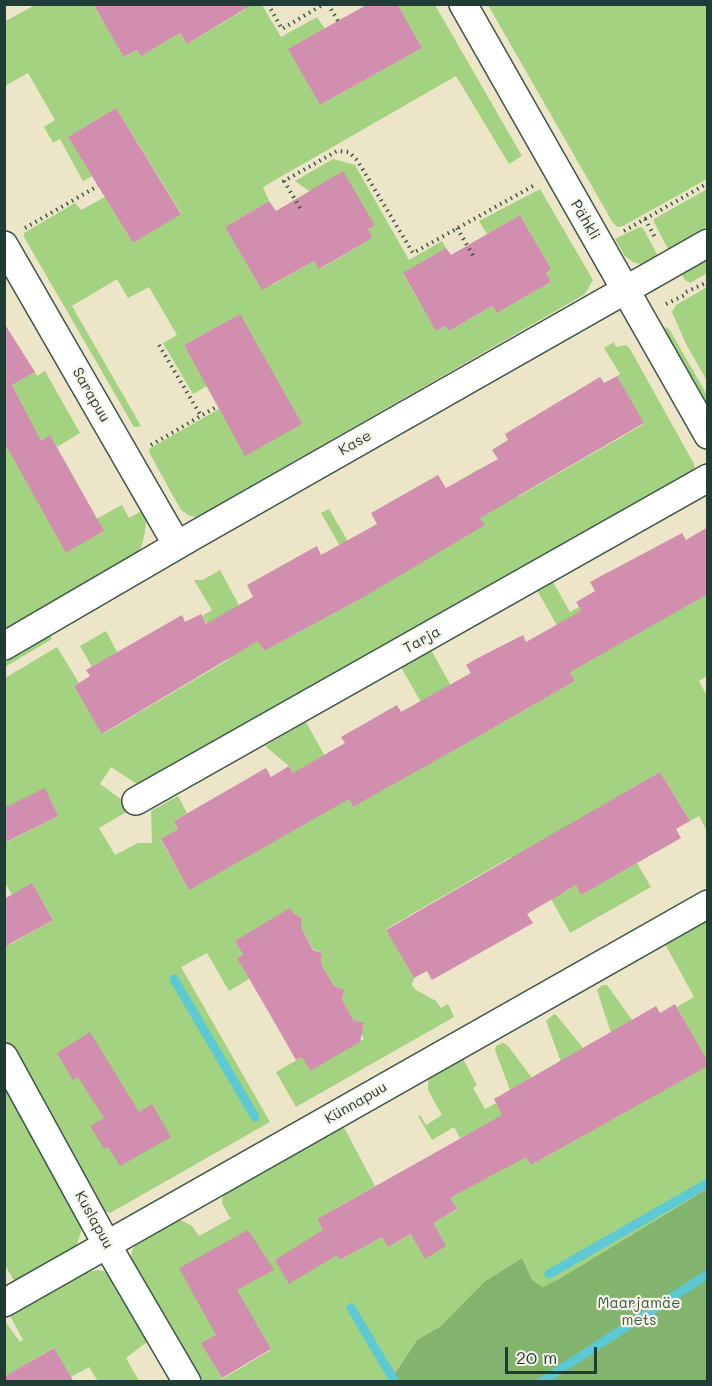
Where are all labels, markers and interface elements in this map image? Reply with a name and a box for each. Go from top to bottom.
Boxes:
street label: Pähkli [566,197,604,243]
street label: Sarapuu [68,364,114,426]
street label: Kase [335,426,375,460]
street label: Tarja [400,623,444,657]
street label: Künnapuu [322,1078,390,1128]
street label: Kuslapuu [71,1188,117,1252]
park label: Maarjamäe mets [597,1294,681,1329]
scale bar [508,1335,600,1373]
text: 20 m [516,1345,557,1369]

